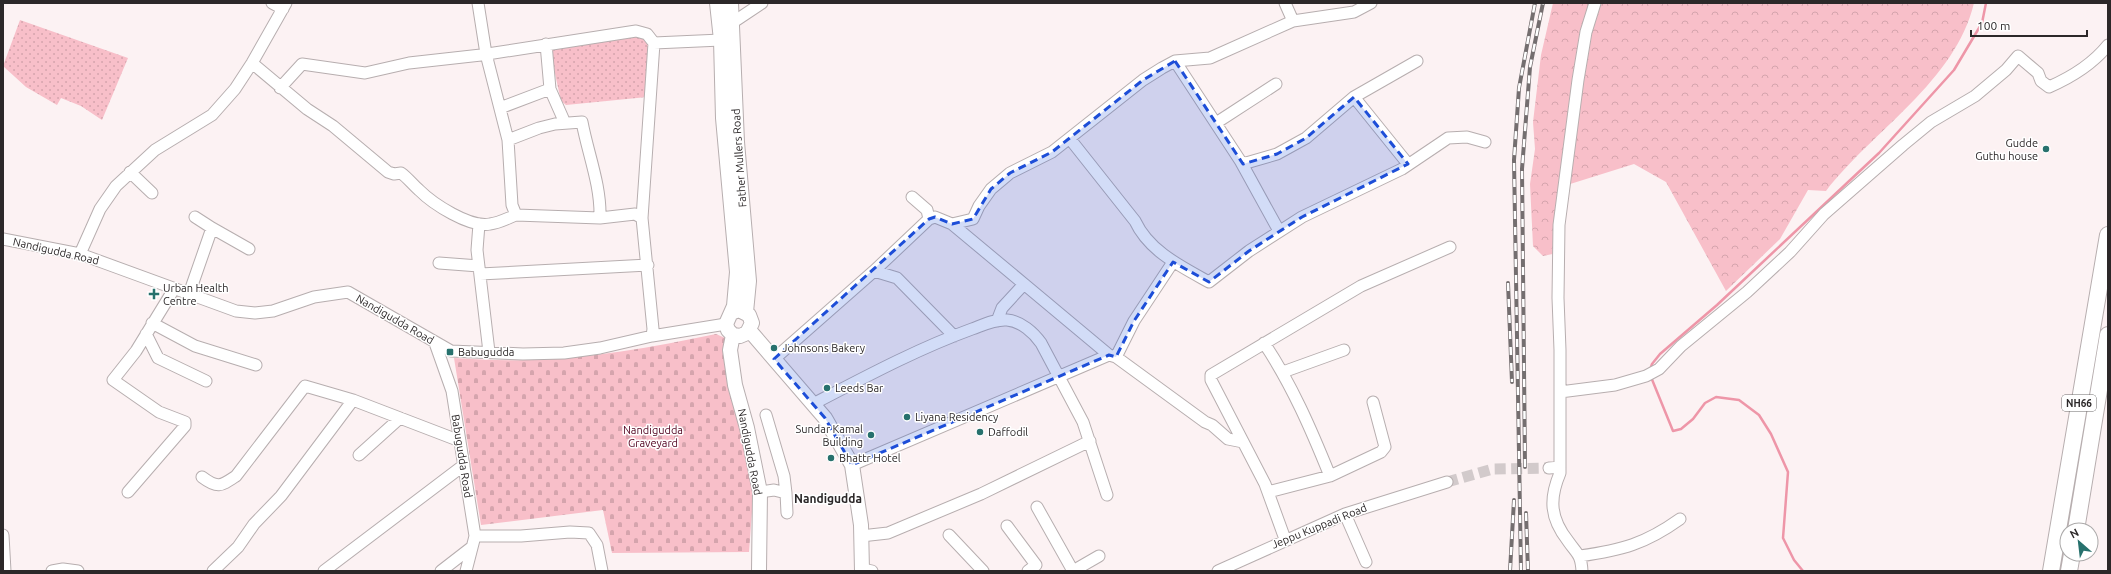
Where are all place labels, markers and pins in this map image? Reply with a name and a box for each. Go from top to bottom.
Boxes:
place label: Gudde Guthu house [1975,137,2038,162]
marker: Gudde Guthu house [2041,144,2051,154]
place label: Urban Health Centre [163,282,228,307]
marker: Urban Health Centre [148,288,160,300]
place label: Johnsons Bakery [782,342,866,354]
marker: Johnsons Bakery [769,343,779,353]
place label: Babugudda [458,346,515,358]
marker: Babugudda [445,347,455,357]
place label: Leeds Bar [835,382,884,394]
marker: Leeds Bar [822,383,832,393]
place label: Liyana Residency [915,411,999,423]
marker: Liyana Residency [902,412,912,422]
place label: Sundar Kamal Building [796,423,863,448]
place label: Daffodil [988,426,1028,438]
marker: Daffodil [975,427,985,437]
marker: Sundar Kamal Building [866,430,876,440]
place label: Bhattr Hotel [839,452,901,464]
marker: Bhattr Hotel [826,453,836,463]

